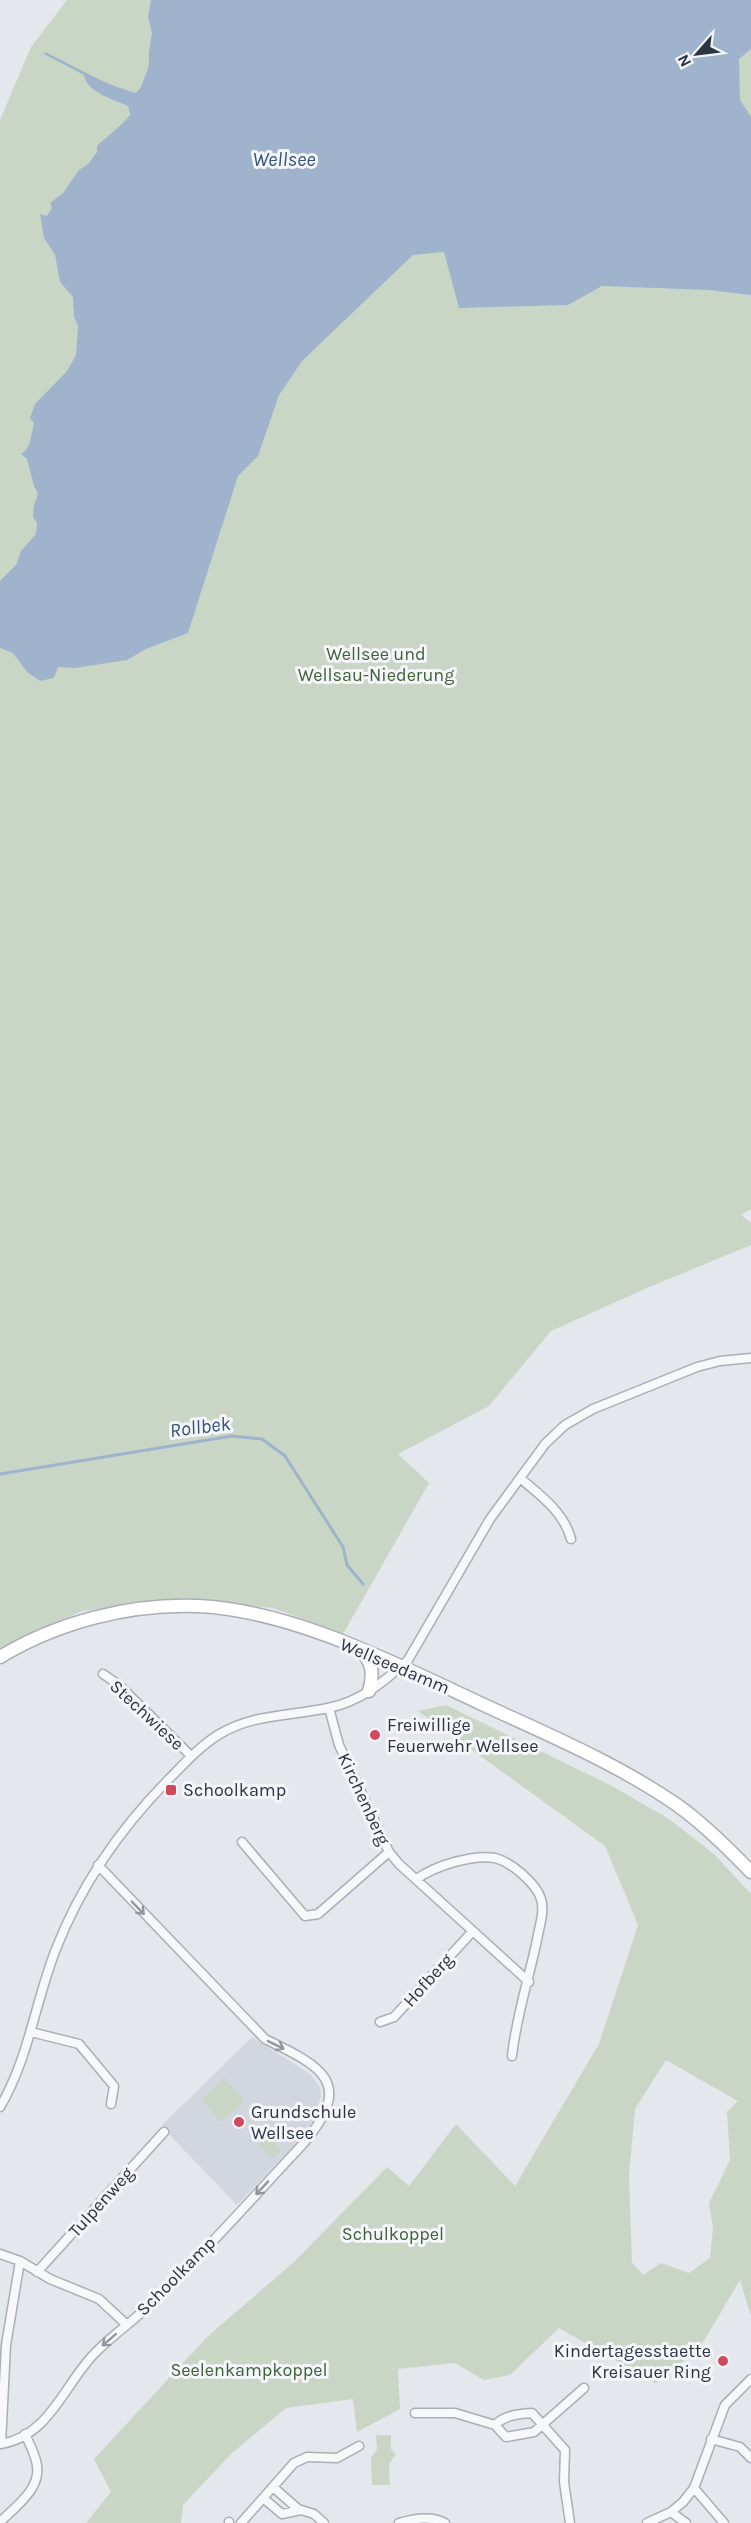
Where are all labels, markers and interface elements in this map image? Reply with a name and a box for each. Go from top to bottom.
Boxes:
north arrow [667,24,727,84]
text: N [673,51,695,70]
water label: Wellsee [253,148,315,171]
park label: Wellsee und Wellsau-Niederung [298,643,454,686]
water label: Rollbek [168,1412,232,1442]
street label: Wellseedamm [337,1633,453,1699]
street label: Stechwiese [105,1675,189,1755]
place label: Freiwillige Feuerwehr Wellsee [387,1714,539,1757]
marker: Freiwillige Feuerwehr Wellsee [368,1728,382,1742]
street label: Kirchenberg [333,1749,395,1849]
place label: Schoolkamp [183,1779,286,1801]
marker: Schoolkamp [164,1783,178,1797]
one-way arrow [131,1900,146,1915]
street label: Hofberg [398,1949,458,2011]
one-way arrow [267,2039,285,2051]
place label: Grundschule Wellsee [251,2101,356,2144]
marker: Grundschule Wellsee [232,2115,246,2129]
street label: Tulpenweg [64,2162,138,2242]
one-way arrow [254,2180,269,2195]
park label: Schulkoppel [342,2223,444,2245]
street label: Schoolkamp [132,2232,220,2320]
one-way arrow [102,2333,117,2347]
place label: Kindertagesstaette Kreisauer Ring [554,2340,711,2383]
marker: Kindertagesstaette Kreisauer Ring [716,2354,730,2368]
park label: Seelenkampkoppel [170,2359,328,2381]

